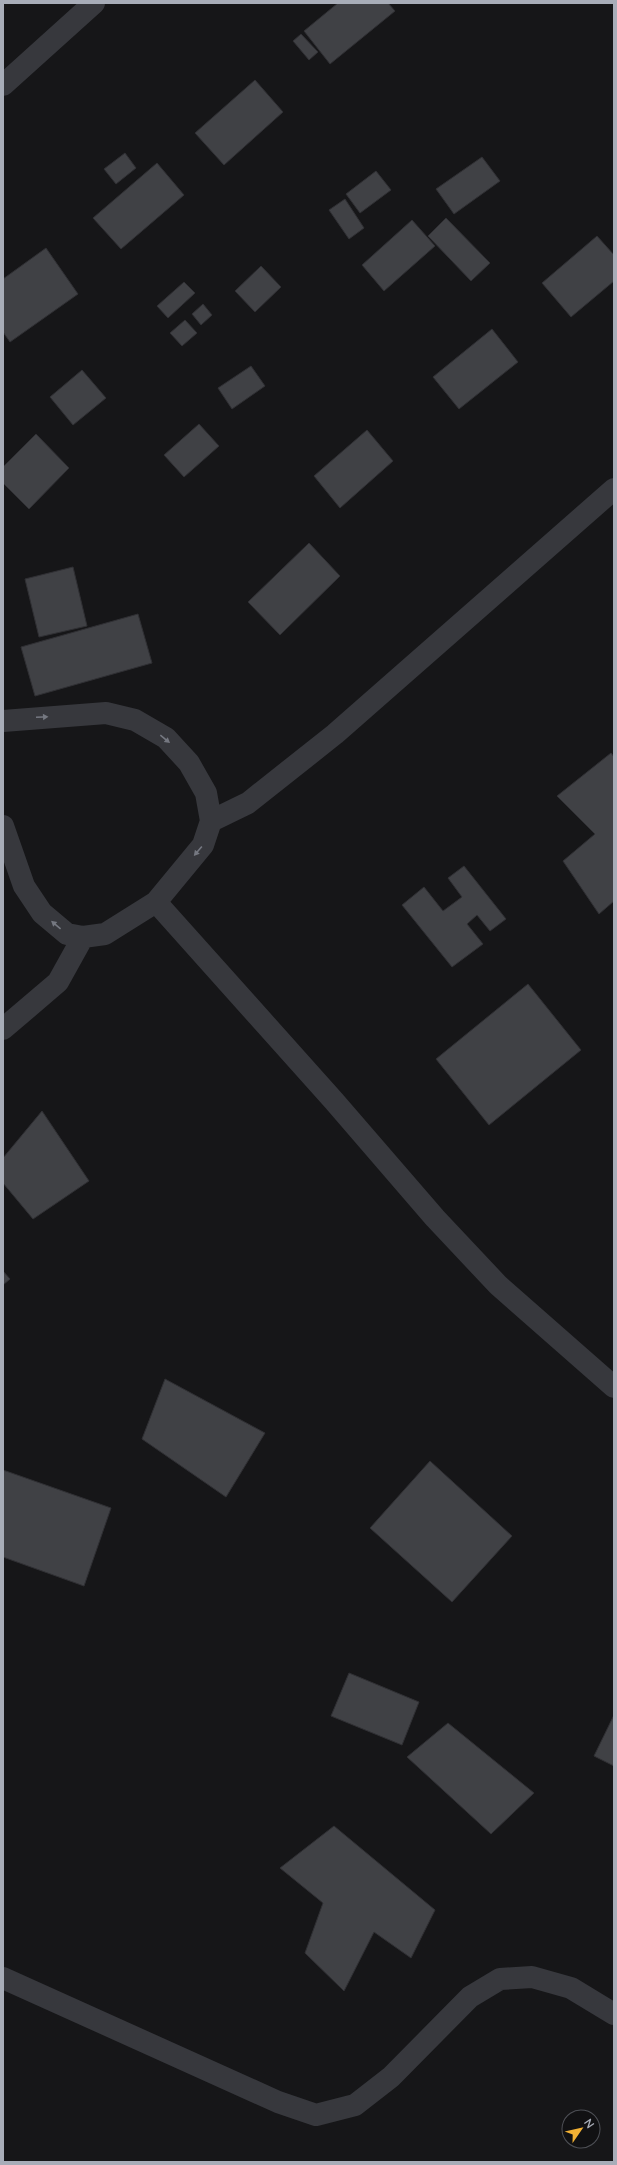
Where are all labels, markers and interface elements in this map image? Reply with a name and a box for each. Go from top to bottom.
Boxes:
one-way arrow [36,714,48,721]
one-way arrow [160,735,171,743]
one-way arrow [194,846,203,857]
one-way arrow [50,920,61,929]
north arrow [561,2109,601,2149]
text: N [582,2116,597,2130]

